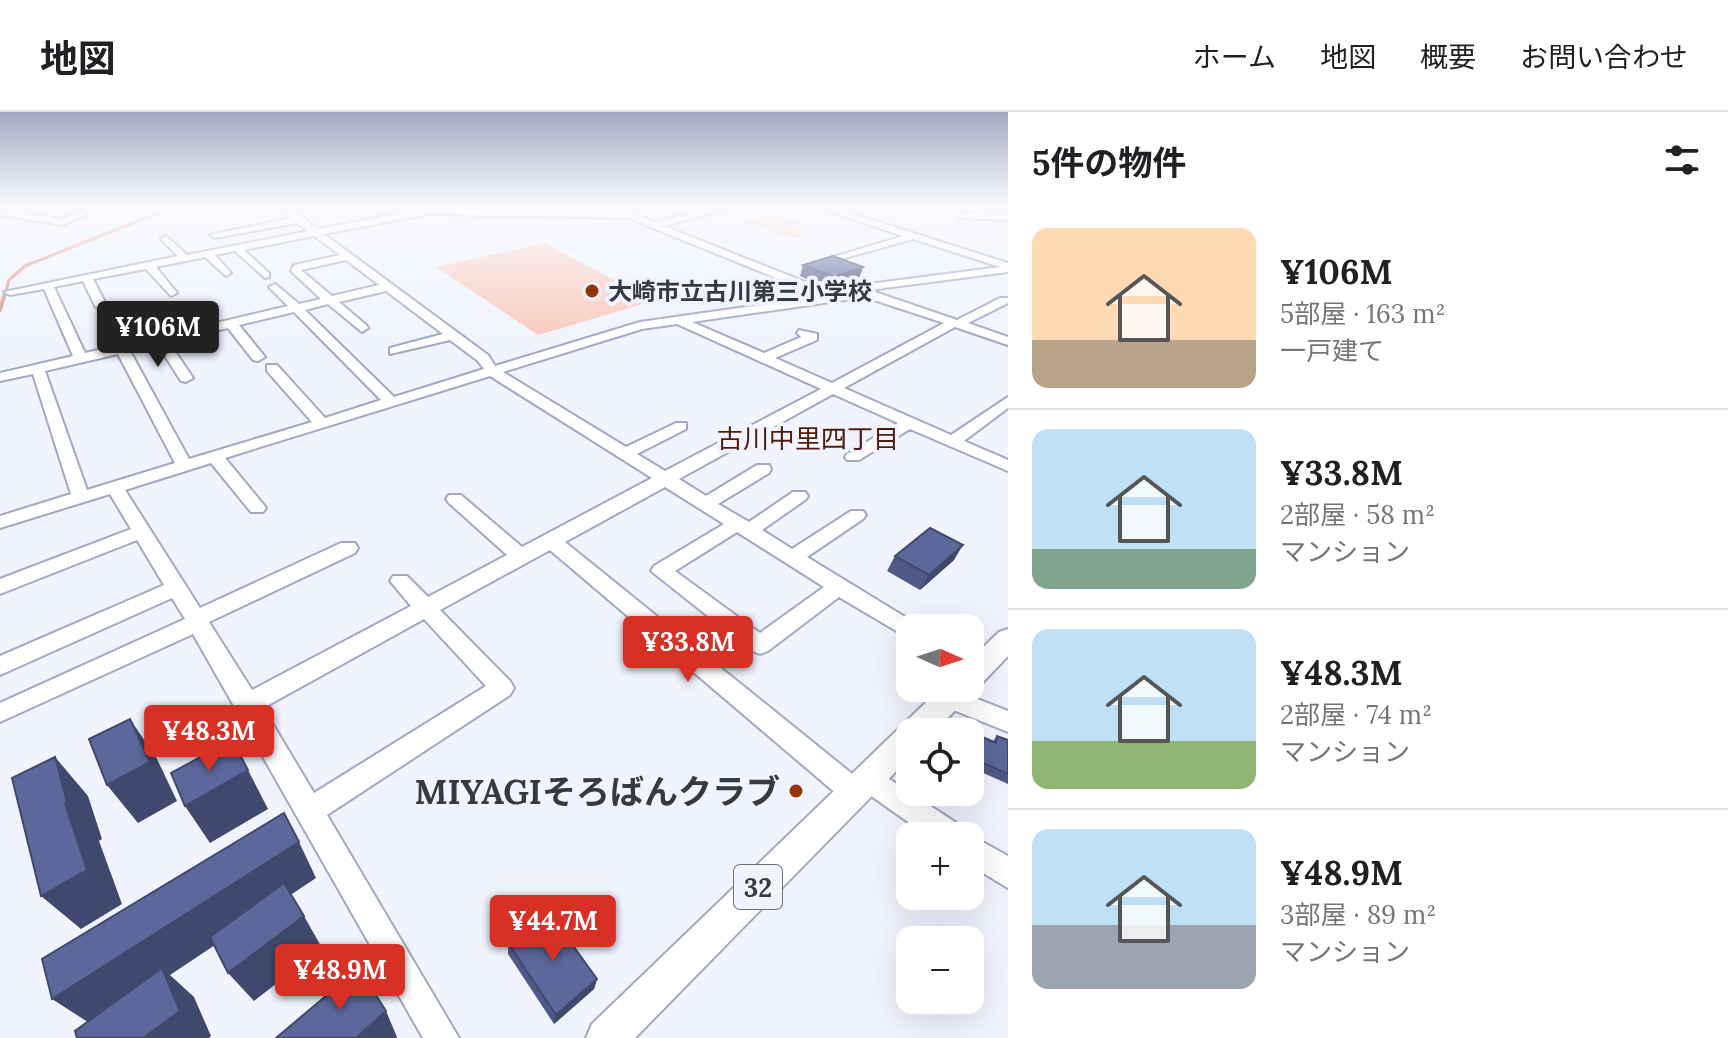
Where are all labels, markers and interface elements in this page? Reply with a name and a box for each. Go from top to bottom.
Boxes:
text: 地図 [40,34,116,82]
text: ホーム [1193,39,1276,75]
text: 地図 [1320,39,1376,75]
text: 概要 [1420,39,1476,75]
text: お問い合わせ [1520,39,1688,75]
icon: filters [1660,138,1704,182]
text: 5件の物件 [1032,141,1186,184]
text: ¥106M [1280,250,1393,293]
icon: home [1096,260,1192,356]
place label: 大崎市立古川第三小学校 [608,276,872,307]
marker: 大崎市立古川第三小学校 [583,282,601,300]
text: 5部屋 · 163 m² [1280,297,1445,330]
pin: ¥106M [102,301,214,369]
text: ¥106M [115,310,201,343]
text: 一戸建て [1280,334,1384,367]
district label: 古川中里四丁目 [717,422,899,455]
text: ¥33.8M [1280,451,1403,494]
icon: home [1096,461,1192,557]
text: 2部屋 · 58 m² [1280,498,1435,531]
text: マンション [1280,535,1410,568]
north arrow [896,614,984,702]
map controls [896,614,984,1014]
pin: ¥33.8M [623,616,753,684]
text: ¥33.8M [641,625,735,658]
text: ¥48.3M [1280,651,1403,694]
icon: home [1096,661,1192,757]
text: 2部屋 · 74 m² [1280,698,1432,731]
pin: ¥48.3M [144,705,274,773]
text: ¥48.3M [162,714,256,747]
button: locate [896,718,984,806]
text: マンション [1280,735,1410,768]
place label: MIYAGIそろばんクラブ [415,770,780,813]
marker: MIYAGIそろばんクラブ [787,782,805,800]
button: + [896,822,984,910]
text: ¥48.9M [1280,851,1403,894]
icon: home [1096,861,1192,957]
road number: 32 [734,865,782,909]
pin: ¥44.7M [488,895,618,963]
text: 3部屋 · 89 m² [1280,898,1436,931]
text: ¥44.7M [508,904,598,937]
button: − [896,926,984,1014]
text: マンション [1280,935,1410,968]
pin: ¥48.9M [275,944,405,1012]
text: ¥48.9M [293,953,387,986]

